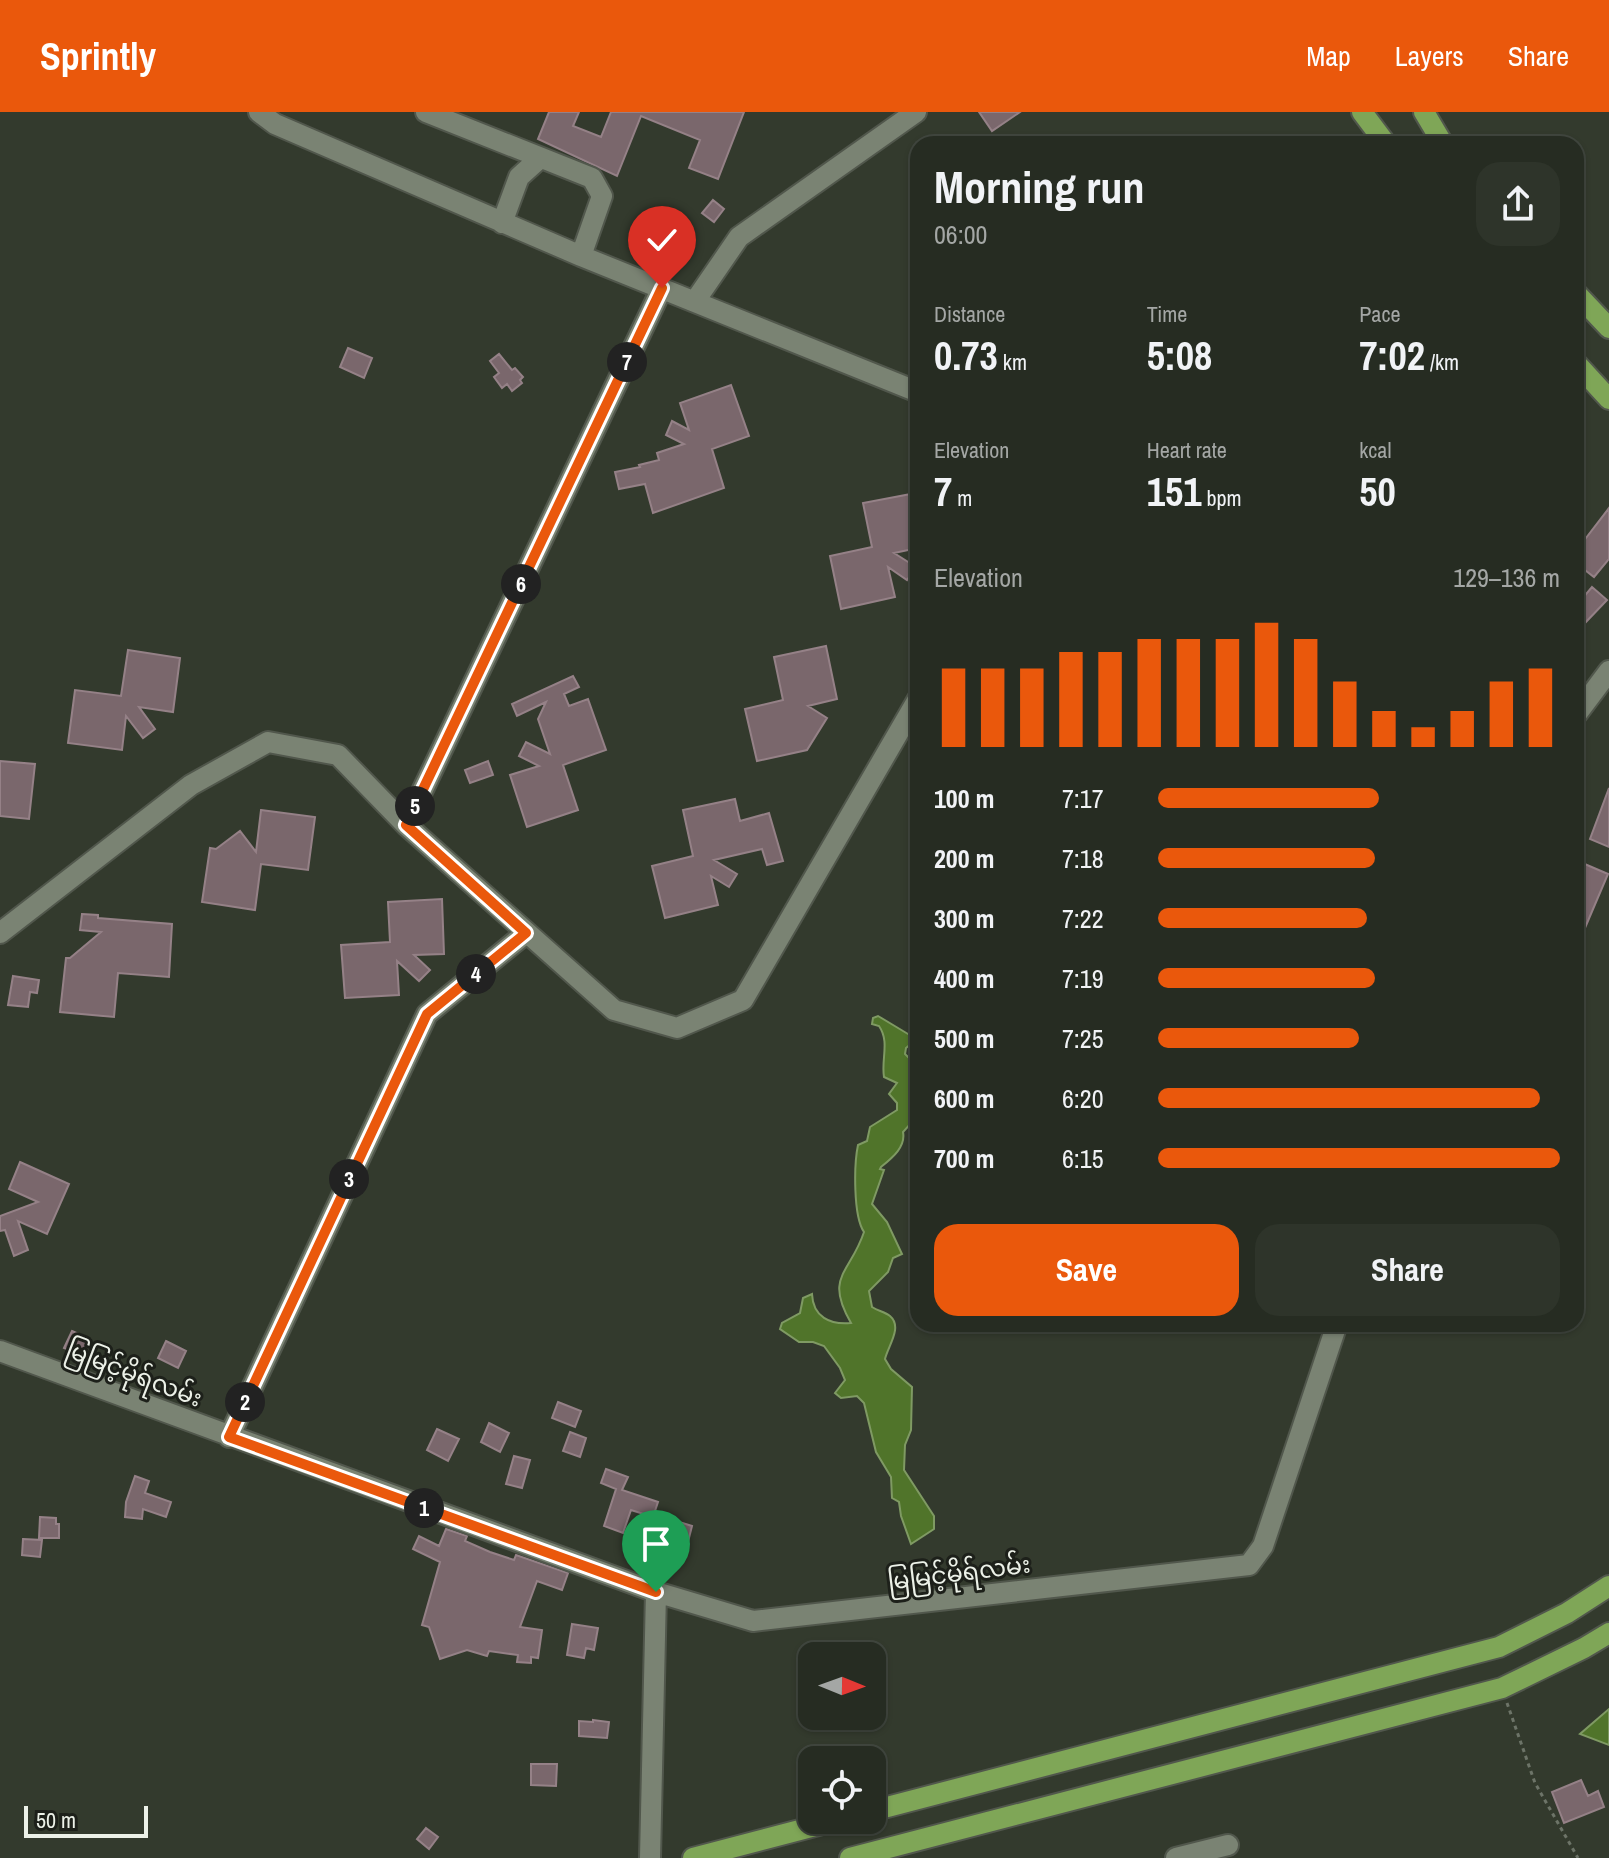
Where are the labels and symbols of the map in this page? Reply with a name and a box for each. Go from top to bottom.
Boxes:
pin [628,206,696,288]
pin: 7 [607,342,647,382]
pin: 6 [501,564,541,604]
pin: 5 [395,786,435,826]
pin: 4 [456,954,496,994]
pin: 3 [329,1159,369,1199]
street label: မြမြင့်မိုရ်လမ်း [60,1332,207,1417]
pin: 2 [225,1382,265,1422]
pin: 1 [404,1488,444,1528]
pin [622,1510,690,1592]
street label: မြမြင့်မိုရ်လမ်း [886,1547,1032,1601]
north arrow [798,1642,886,1730]
scale bar [24,1802,148,1838]

